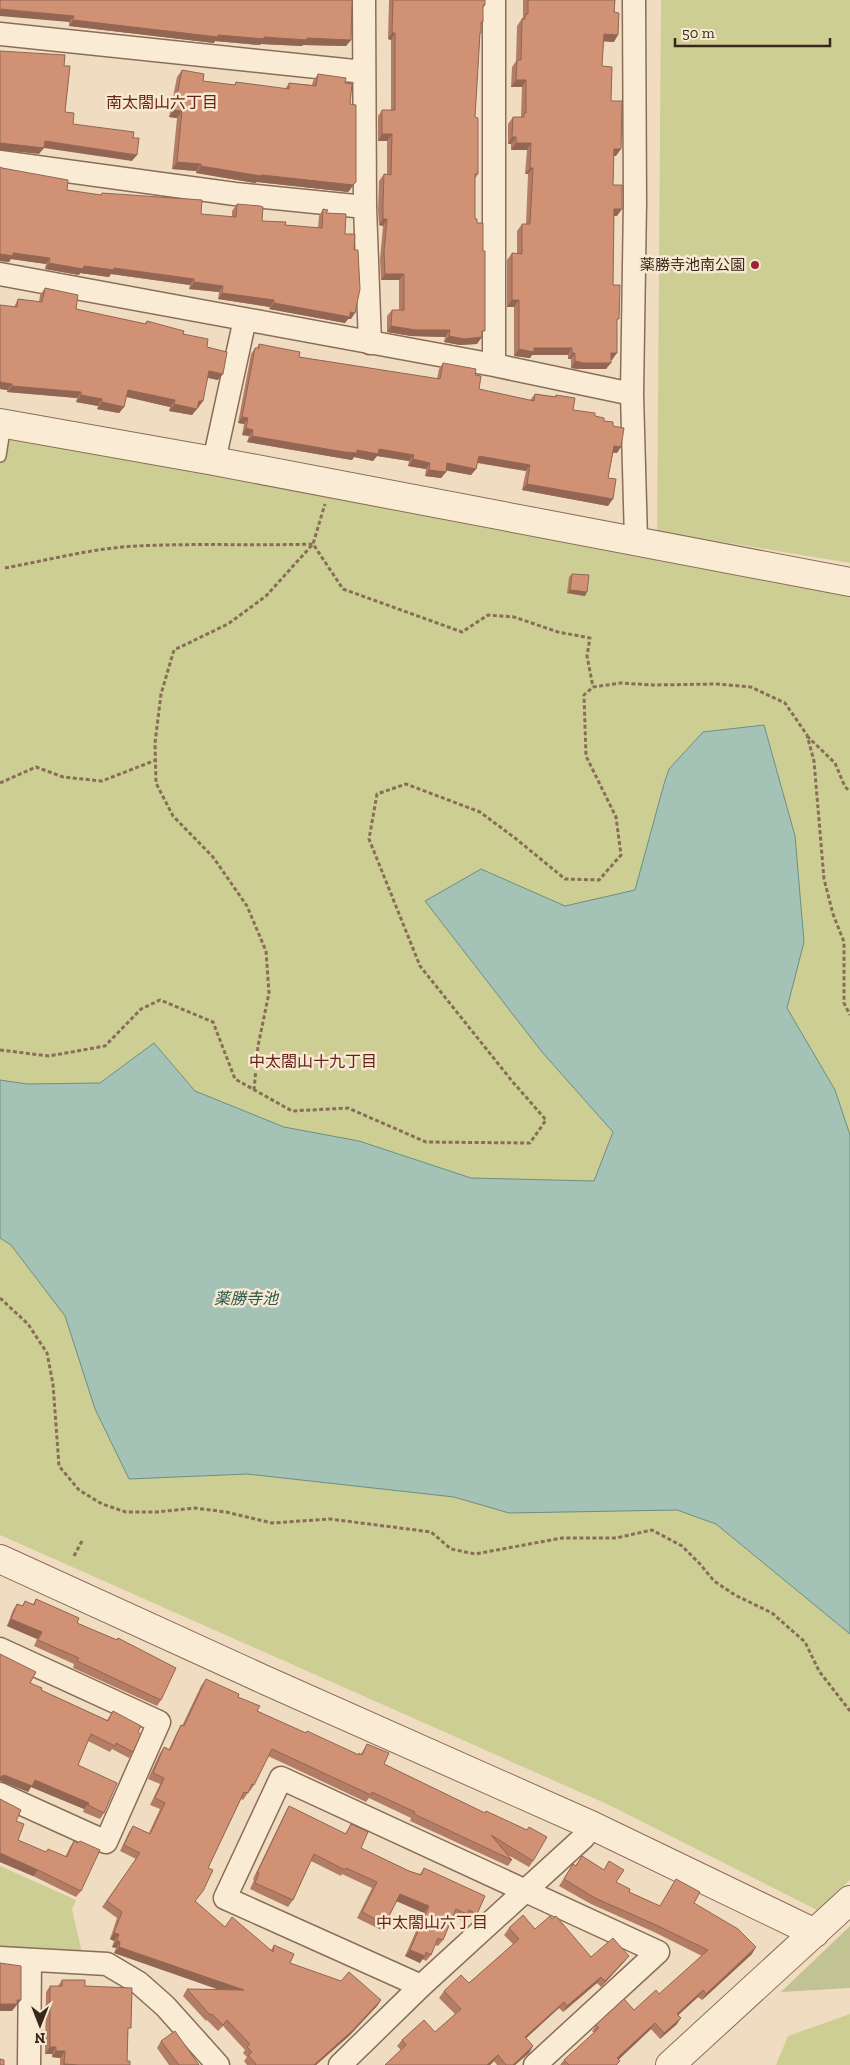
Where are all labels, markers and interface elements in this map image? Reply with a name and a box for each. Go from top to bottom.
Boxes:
scale bar [675,15,830,47]
text: 50 m [682,24,715,42]
district label: 南太閤山六丁目 [106,93,218,112]
place label: 薬勝寺池南公園 [640,256,745,274]
marker: 薬勝寺池南公園 [749,259,761,271]
district label: 中太閤山十九丁目 [249,1052,377,1071]
water label: 薬勝寺池 [214,1289,280,1308]
district label: 中太閤山六丁目 [376,1913,488,1932]
north arrow [15,2000,65,2050]
text: N [34,2029,45,2046]

